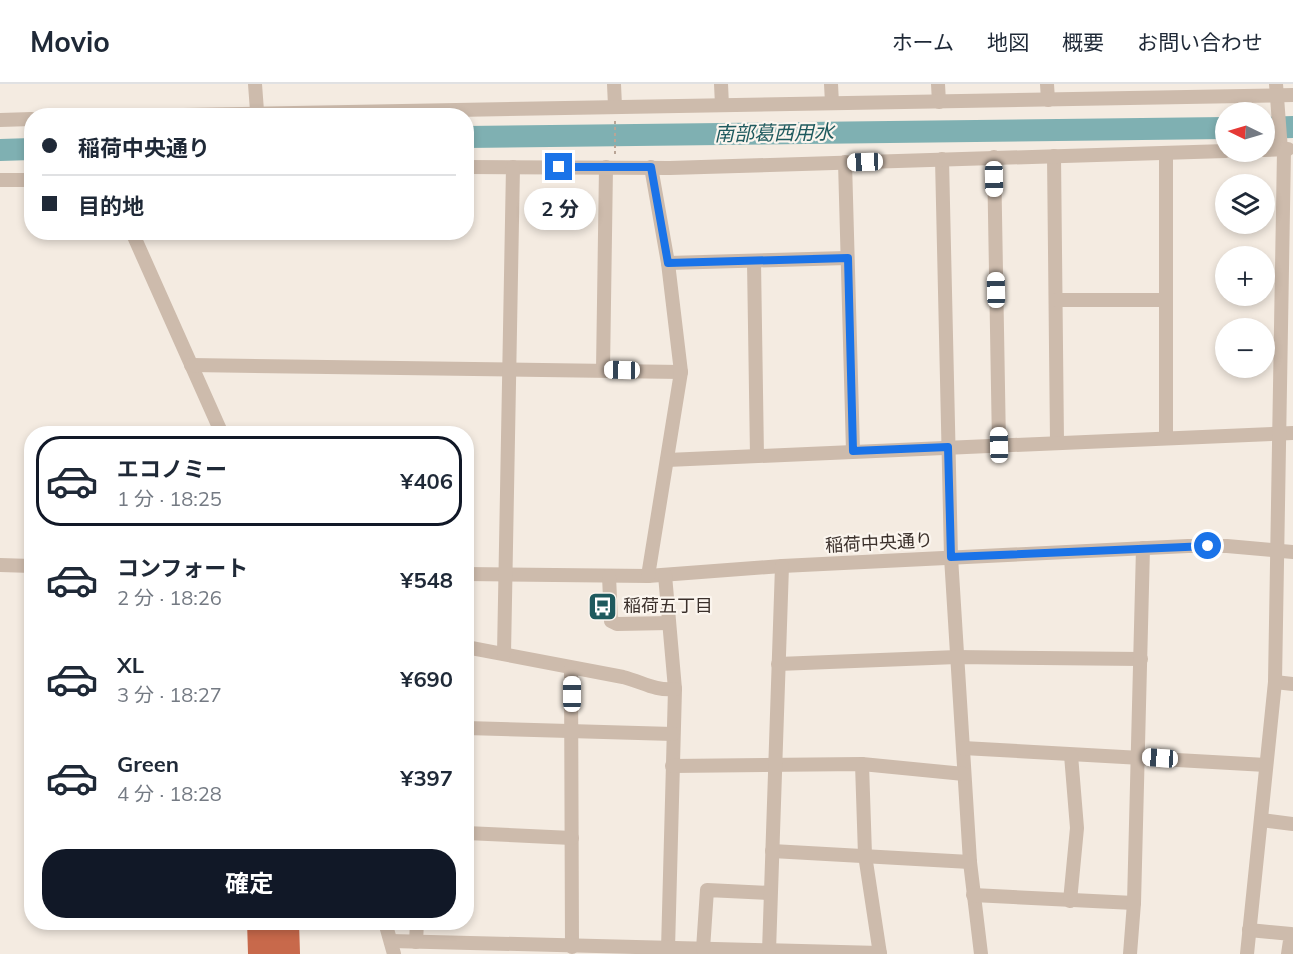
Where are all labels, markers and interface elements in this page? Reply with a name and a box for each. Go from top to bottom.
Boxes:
text: Movio [30,24,110,59]
text: ホーム [892,29,954,55]
text: 地図 [987,29,1029,55]
text: 概要 [1062,29,1104,55]
text: お問い合わせ [1137,29,1263,55]
north arrow [1215,102,1275,162]
map controls [1215,102,1275,378]
water label: 南部葛西用水 [714,119,836,146]
text: 稲荷中央通り [78,134,210,162]
car [847,152,883,172]
route end [545,153,572,180]
car [985,161,1003,197]
button: layers [1215,174,1275,234]
callout: 2 分 [523,188,595,230]
text: 目的地 [78,192,144,220]
text: 2 分 [541,196,579,221]
button: + [1215,246,1275,306]
car [987,272,1005,308]
button: − [1215,318,1275,378]
car [604,361,640,379]
car [990,427,1008,463]
icon: car [45,454,99,508]
text: エコノミー [117,455,227,483]
text: ¥406 [400,467,453,495]
text: 1 分 · 18:25 [117,486,222,511]
street label: 稲荷中央通り [824,528,934,557]
route start [1194,532,1221,559]
icon: car [45,553,99,607]
text: コンフォート [117,554,248,582]
text: ¥548 [400,566,453,594]
text: 2 分 · 18:26 [117,585,222,610]
bus stop icon: 稲荷五丁目 [586,590,618,622]
place label: 稲荷五丁目 [623,594,713,617]
text: XL [117,651,144,679]
icon: car [45,652,99,706]
text: ¥690 [400,665,453,693]
car [563,676,581,712]
text: 3 分 · 18:27 [117,682,222,707]
car [1141,748,1179,768]
text: Green [117,750,179,778]
icon: car [45,751,99,805]
text: ¥397 [400,764,453,792]
text: 4 分 · 18:28 [117,781,222,806]
button: 確定 [42,849,456,918]

